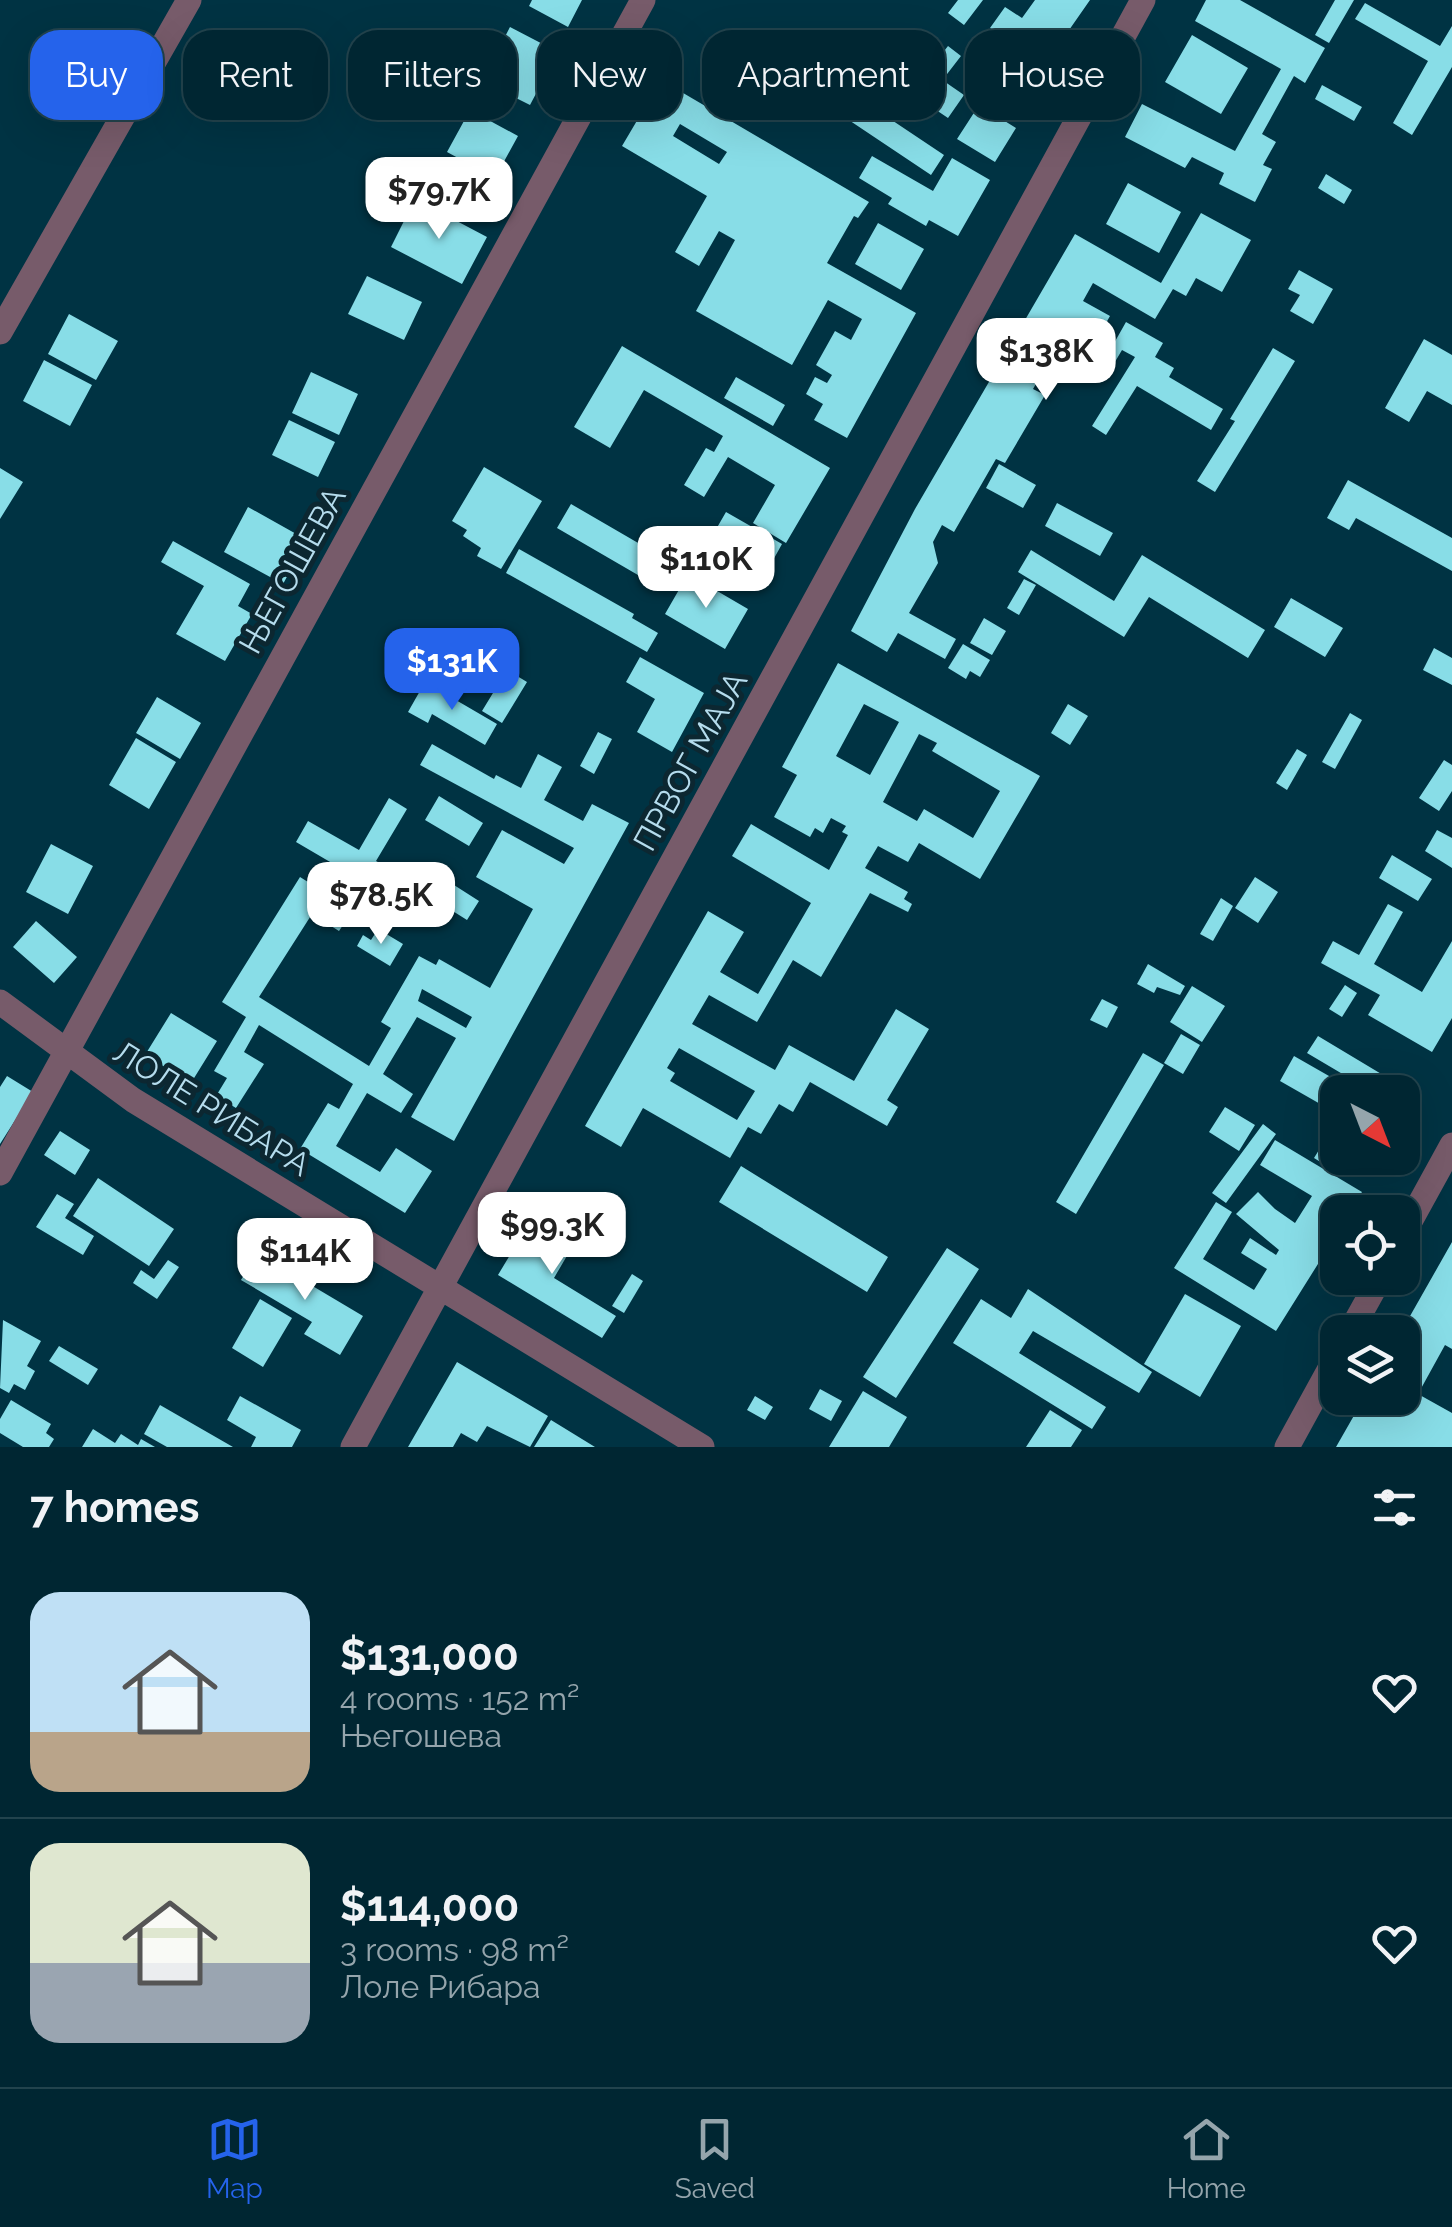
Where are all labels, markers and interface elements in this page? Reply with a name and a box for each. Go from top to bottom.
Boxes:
chip: Buy [30,30,163,120]
chip: Rent [183,30,328,120]
chip: Filters [348,30,517,120]
chip: New [537,30,682,120]
chip: Apartment [702,30,945,120]
chip: House [965,30,1140,120]
pin: $79.7K [358,157,520,242]
text: $79.7K [387,171,491,208]
pin: $138K [976,318,1116,403]
text: $138K [999,332,1093,369]
street label: ЊЕГОШЕВА [231,480,353,660]
pin: $110K [636,526,776,611]
text: $110K [660,540,752,577]
pin: $131K [382,628,522,713]
text: $131K [406,642,498,679]
street label: ПРВОГ МАЈА [626,665,755,857]
pin: $78.5K [300,862,462,947]
text: $78.5K [329,876,433,913]
street label: ЛОЛЕ РИБАРА [107,1033,317,1183]
north arrow [1320,1075,1420,1175]
map controls [1320,1075,1420,1415]
pin: $99.3K [471,1192,633,1277]
button: locate [1320,1195,1420,1295]
text: $99.3K [500,1206,604,1243]
pin: $114K [235,1218,375,1303]
text: $114K [259,1232,351,1269]
button: layers [1320,1315,1420,1415]
icon: filters [1367,1480,1422,1535]
text: 7 homes [30,1483,199,1532]
text: $131,000 [340,1631,519,1680]
icon: home [110,1632,230,1752]
icon: heart [1367,1665,1422,1720]
text: 4 rooms · 152 m² [340,1680,579,1717]
text: Његошева [340,1717,502,1754]
text: $114,000 [340,1882,519,1931]
icon: home [110,1883,230,2003]
icon: heart [1367,1916,1422,1971]
text: 3 rooms · 98 m² [340,1931,569,1968]
text: Лоле Рибара [340,1968,540,2005]
tab: Map [206,2112,263,2205]
tab: Saved [675,2112,755,2205]
tab: Home [1167,2112,1246,2205]

